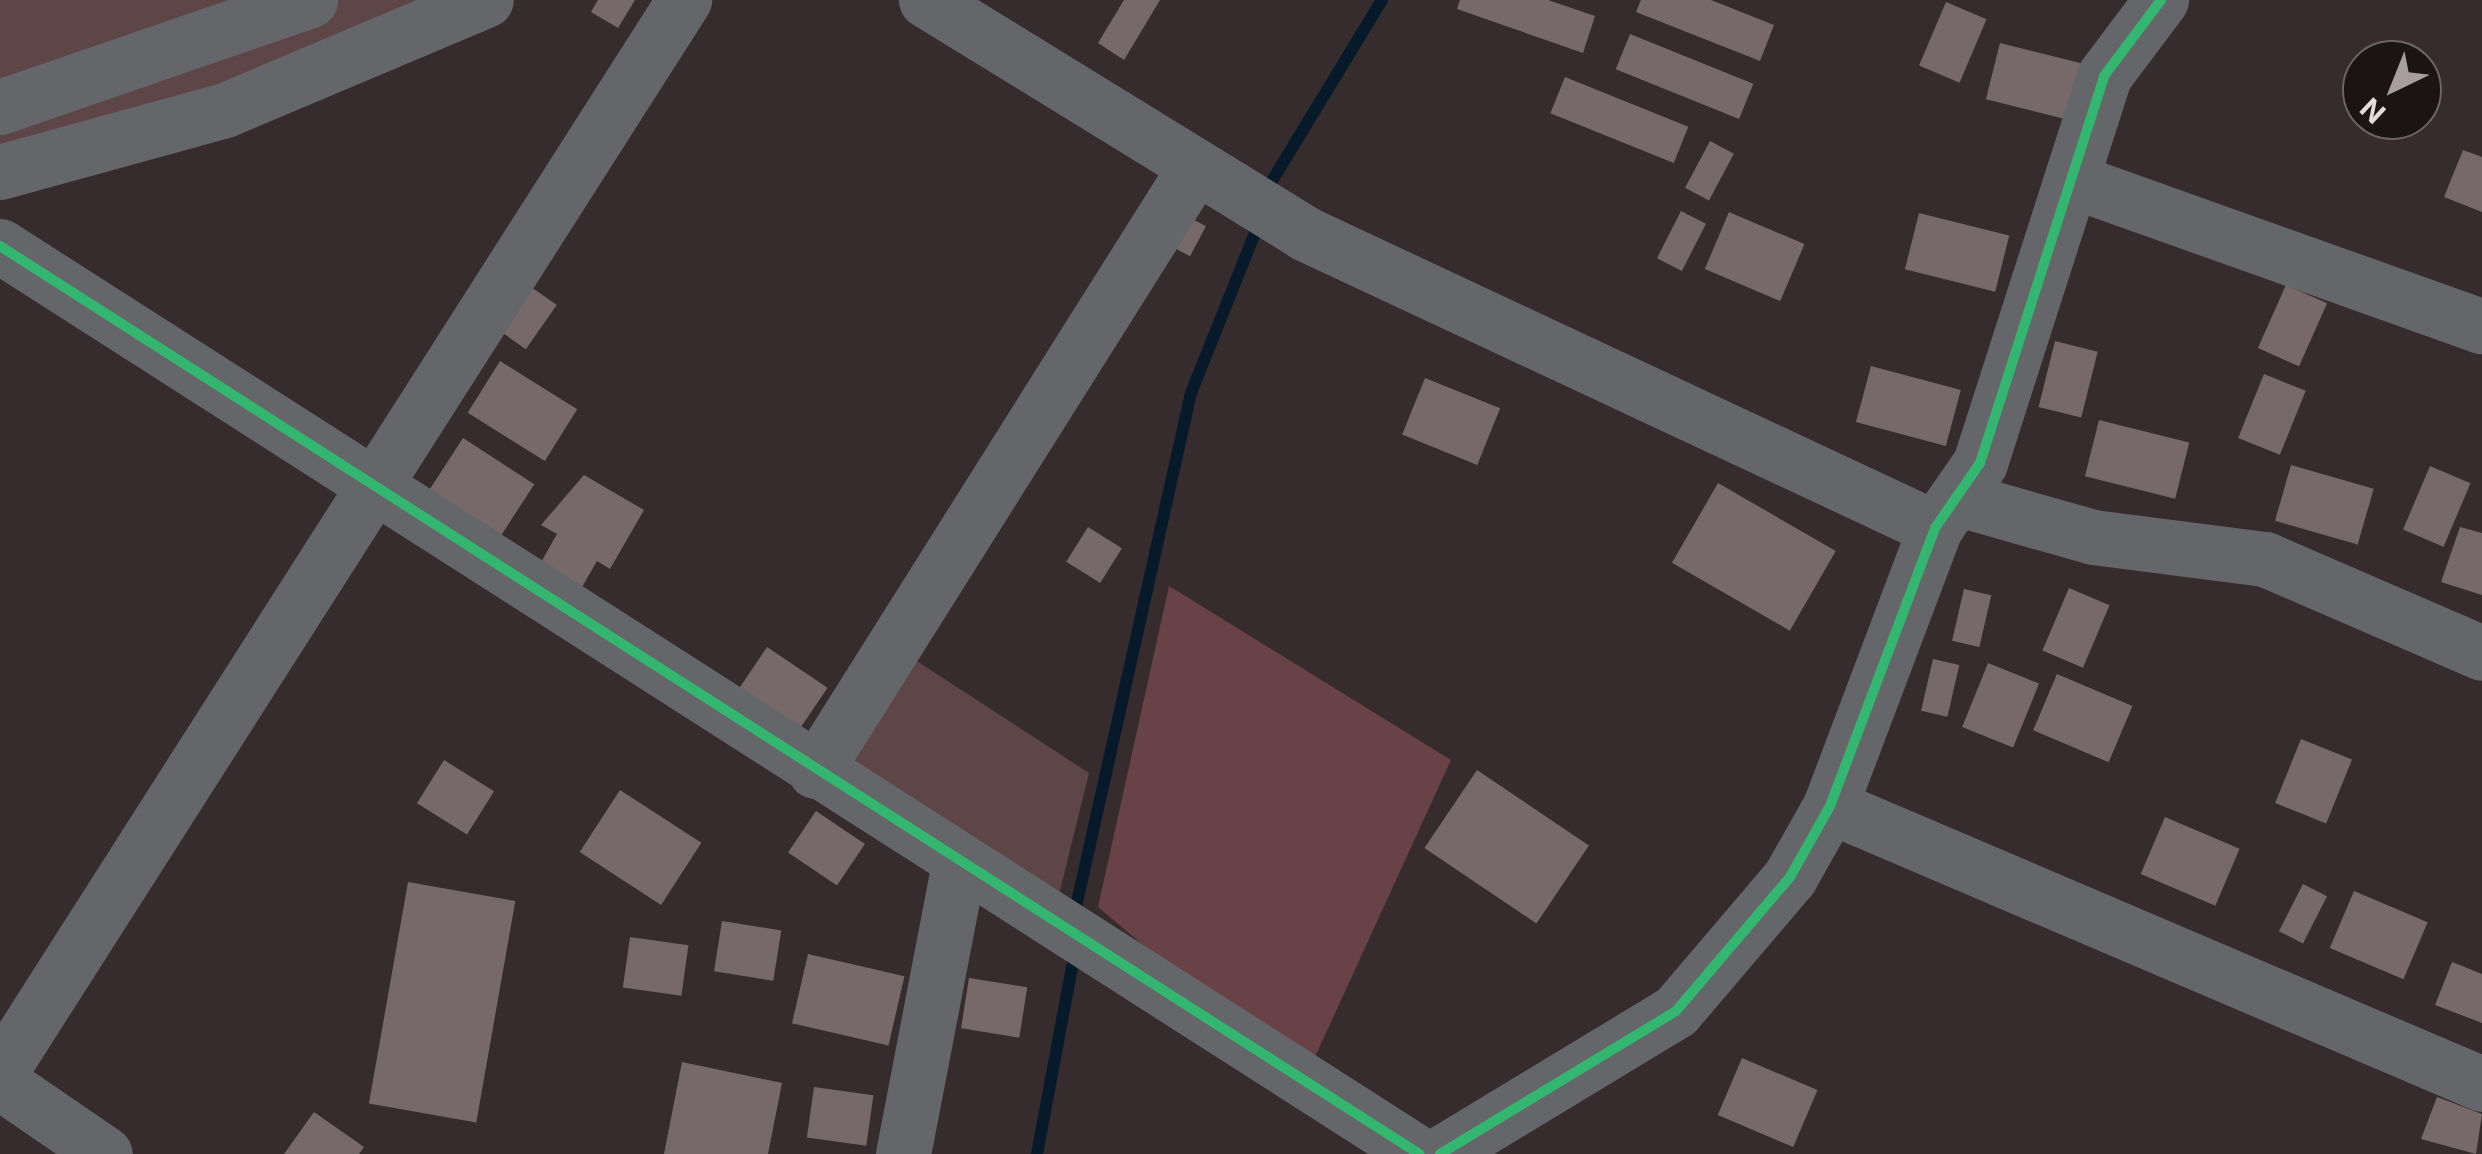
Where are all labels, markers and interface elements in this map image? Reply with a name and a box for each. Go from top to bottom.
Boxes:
north arrow [2342,40,2442,140]
text: N [2354,91,2392,130]

